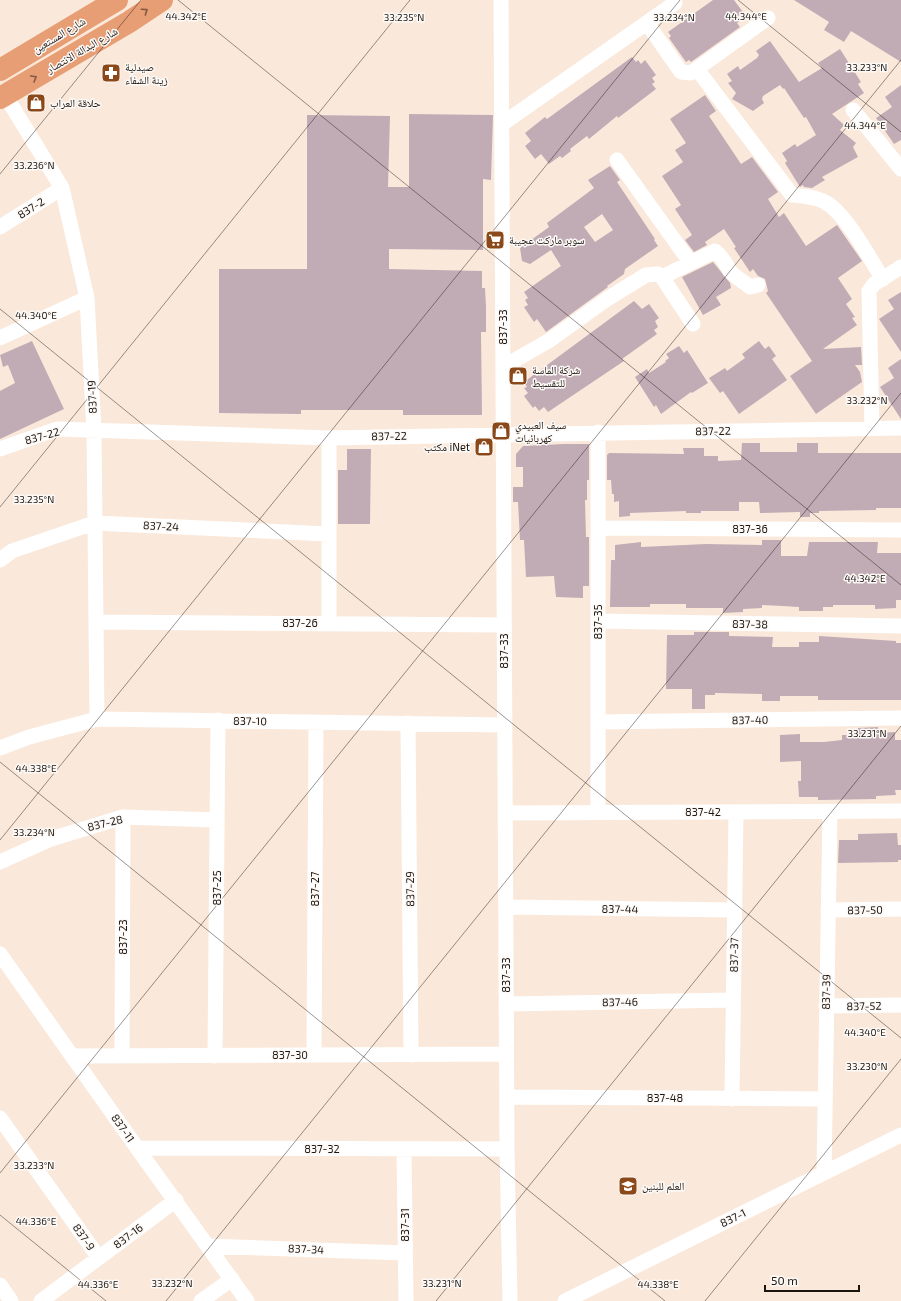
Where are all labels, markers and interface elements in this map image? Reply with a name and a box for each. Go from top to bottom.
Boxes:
one-way arrow [141,8,148,16]
text: 44.342°E [165,10,207,22]
text: 44.344°E [725,10,767,22]
text: 33.235°N [384,11,424,23]
text: 33.234°N [653,11,695,23]
street label: شارع المستعين [30,14,88,56]
street label: شارع البدالة الانتصار [43,24,120,77]
place label: صيدلية زينة الشفاء [125,60,168,86]
text: 33.233°N [847,61,887,73]
pharmacy icon: صيدلية زينة الشفاء [100,62,122,84]
one-way arrow [30,76,37,83]
shop icon: حلاقة العراب [25,92,47,114]
place label: حلاقة العراب [50,96,101,109]
text: 44.344°E [844,119,886,131]
text: 33.236°N [14,159,55,171]
street label: 837-2 [15,194,47,221]
supermarket icon: سوبر ماركت عجيبة [484,229,506,251]
place label: سوبر ماركت عجيبة [509,233,584,246]
text: 44.340°E [15,309,57,321]
street label: 837-33 [496,309,509,345]
place label: شركة الماسة للتقسيط [532,363,580,389]
shop icon: شركة الماسة للتقسيط [507,365,529,387]
street label: 837-19 [84,380,99,414]
text: 33.232°N [847,394,887,406]
place label: سيف العبيدي كهربائيات [515,418,566,444]
shop icon: سيف العبيدي كهربائيات [490,420,512,442]
street label: 837-22 [695,424,731,437]
street label: 837-22 [23,425,61,446]
street label: 837-22 [371,429,407,442]
shop icon: مكتب iNet [473,436,495,458]
place label: مكتب iNet [424,440,470,453]
text: 33.235°N [14,493,54,505]
street label: 837-24 [143,518,180,533]
street label: 837-36 [732,522,768,535]
text: 44.342°E [844,572,886,584]
street label: 837-35 [591,604,604,640]
street label: 837-26 [282,616,318,629]
street label: 837-38 [732,617,768,630]
street label: 837-33 [497,633,510,669]
street label: 837-40 [732,713,768,726]
street label: 837-10 [233,714,267,727]
text: 33.231°N [847,727,887,739]
text: 44.338°E [15,762,57,774]
street label: 837-42 [685,805,721,818]
street label: 837-28 [86,812,124,833]
text: 33.234°N [13,826,55,838]
street label: 837-25 [210,870,223,906]
street label: 837-27 [308,871,321,906]
street label: 837-29 [403,871,416,907]
street label: 837-44 [602,902,639,915]
street label: 837-50 [847,903,883,916]
street label: 837-23 [116,919,129,955]
street label: 837-37 [727,937,740,973]
street label: 837-33 [499,957,512,993]
street label: 837-39 [819,974,832,1010]
street label: 837-46 [602,995,638,1008]
street label: 837-52 [846,999,882,1012]
text: 44.340°E [844,1026,886,1038]
street label: 837-30 [272,1048,308,1061]
text: 33.230°N [846,1060,888,1072]
street label: 837-48 [647,1091,683,1104]
street label: 837-11 [109,1111,138,1144]
street label: 837-32 [304,1142,340,1155]
text: 33.233°N [14,1159,54,1171]
school or university icon: العلم للبنين [617,1175,639,1197]
place label: العلم للبنين [642,1179,684,1194]
street label: 837-1 [718,1206,748,1229]
street label: 837-31 [398,1208,411,1242]
text: 44.336°E [16,1215,57,1227]
street label: 837-16 [110,1220,145,1251]
street label: 837-9 [71,1221,98,1252]
street label: 837-34 [288,1241,324,1256]
scale bar [765,1267,859,1293]
text: 50 m [771,1273,798,1287]
text: 33.232°N [152,1277,192,1289]
text: 33.231°N [422,1277,462,1289]
text: 44.336°E [78,1278,119,1290]
text: 44.338°E [637,1278,679,1290]

